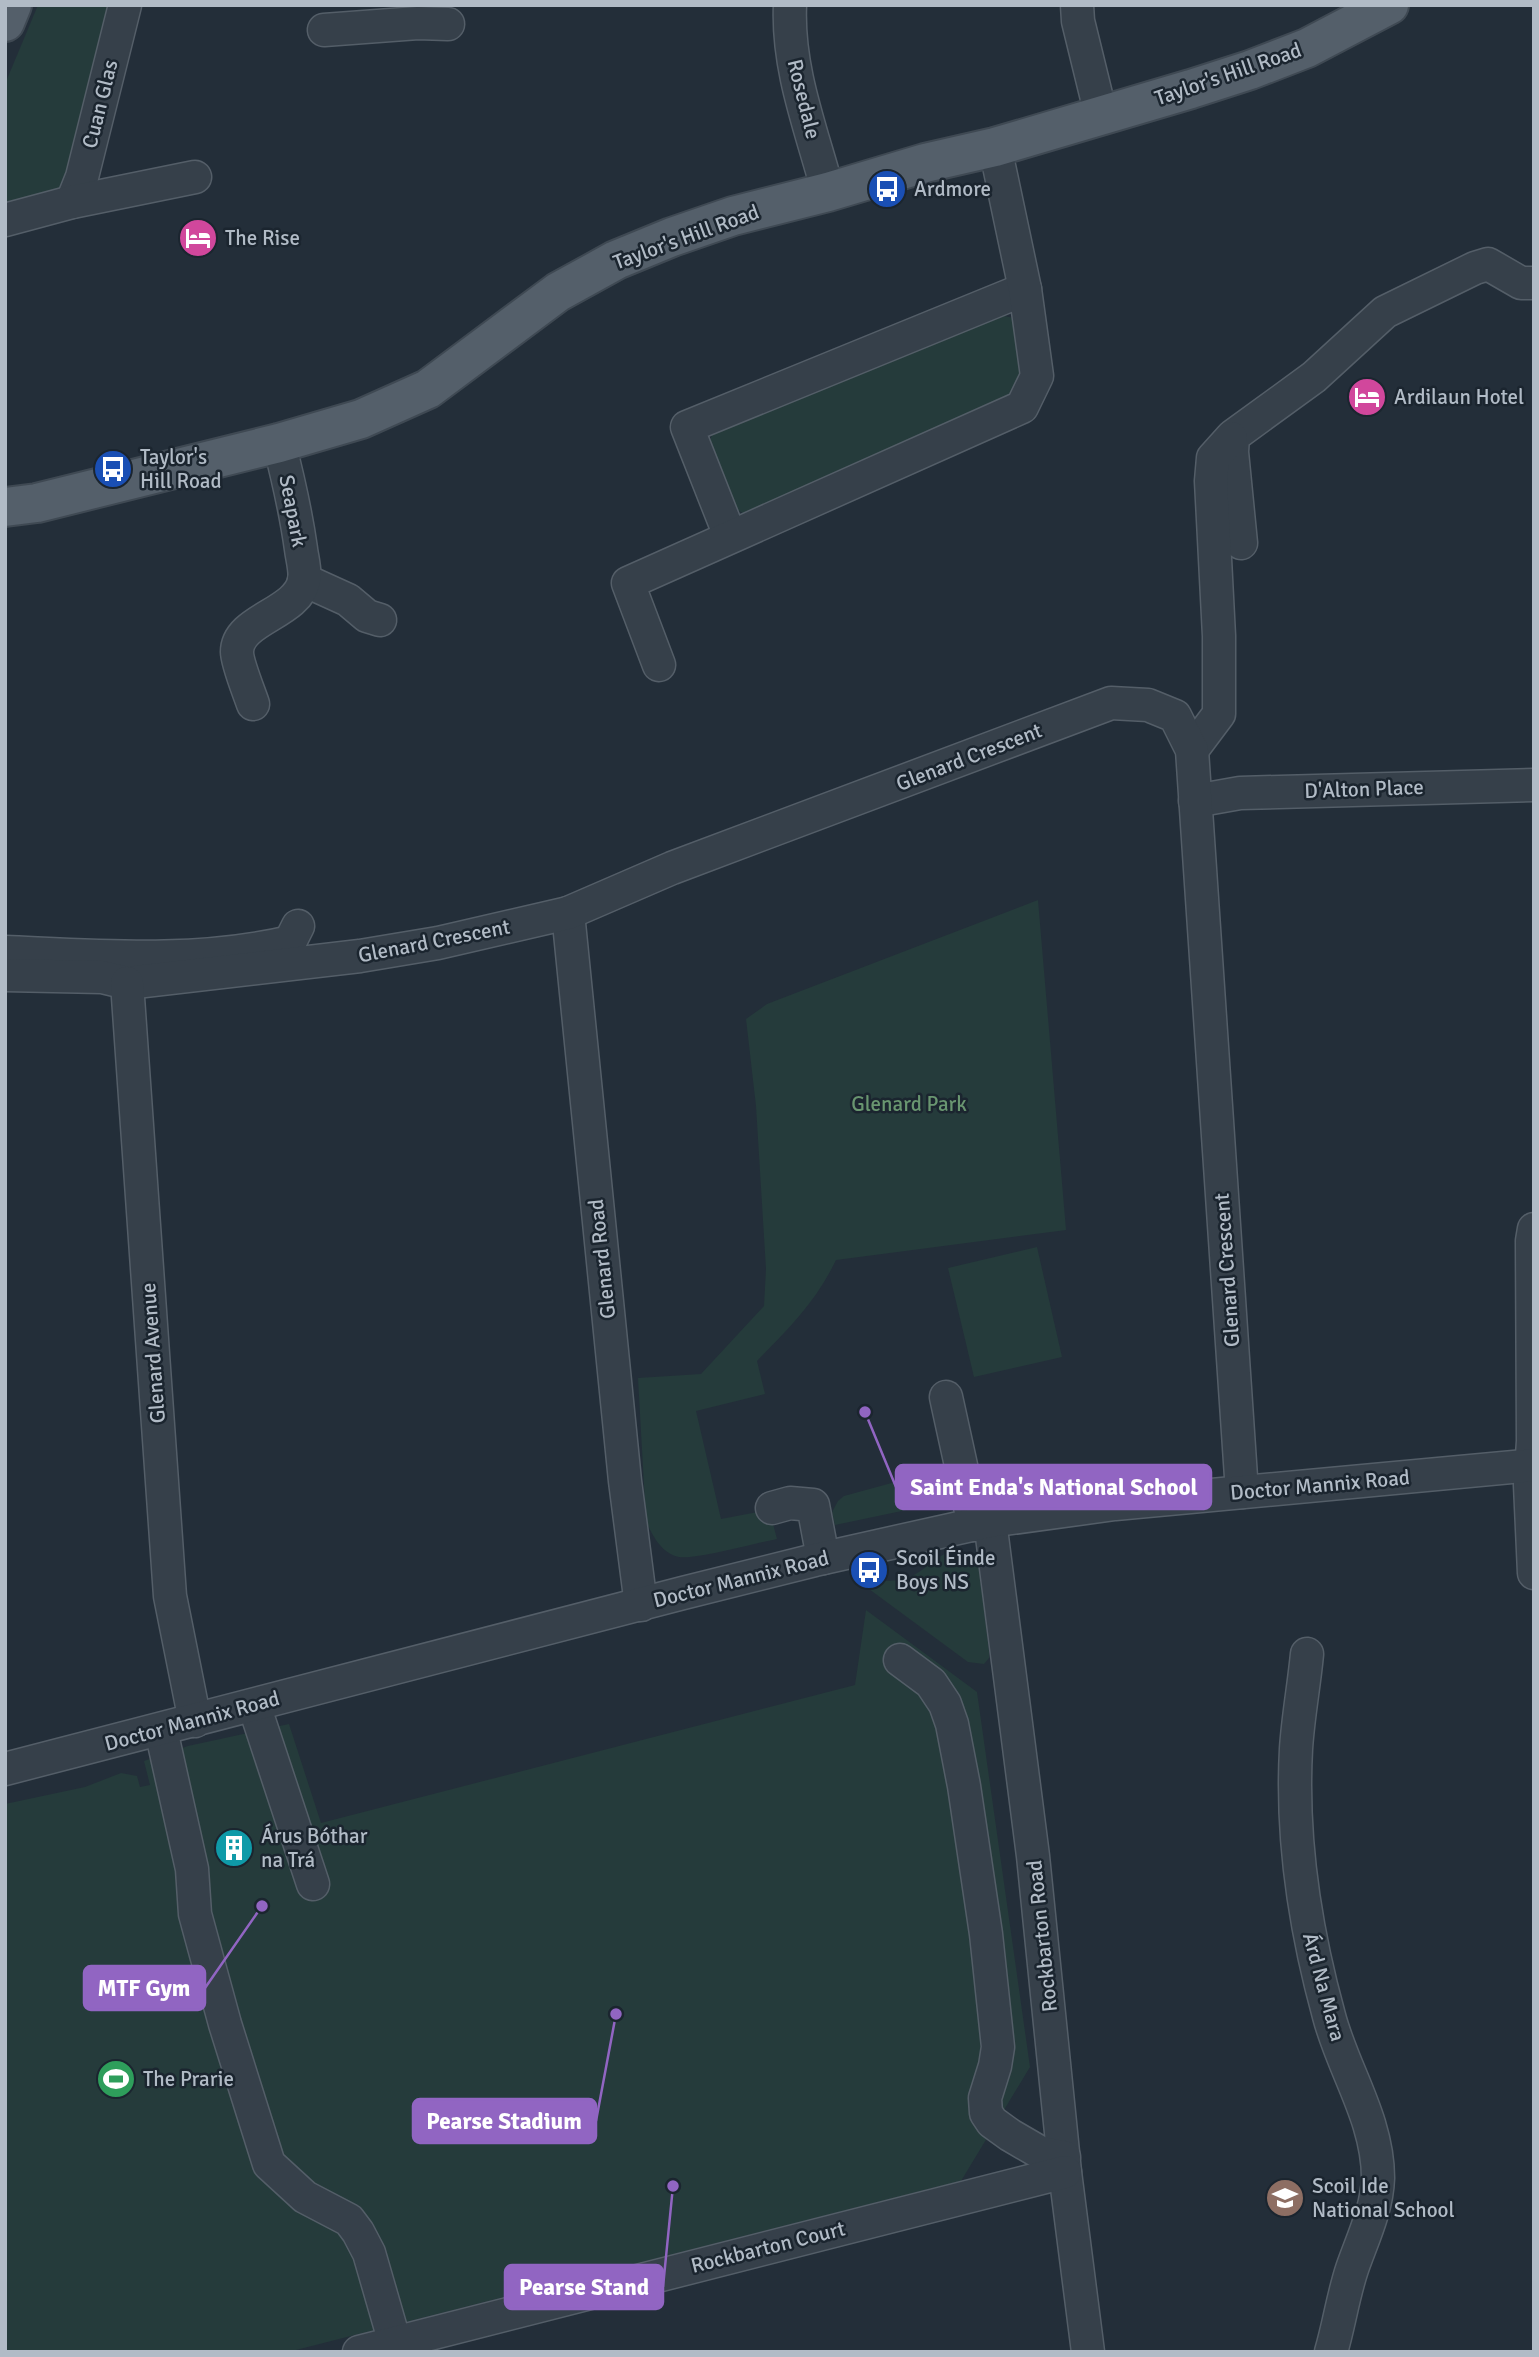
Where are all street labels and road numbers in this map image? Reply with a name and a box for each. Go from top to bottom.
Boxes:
street label: Taylor's Hill Road [1151,37,1305,111]
street label: Rosedale [782,56,826,142]
street label: Cuan Glas [76,57,124,151]
street label: Taylor's Hill Road [610,199,762,275]
street label: Seapark [273,473,313,550]
street label: Glenard Crescent [892,717,1046,797]
street label: D'Alton Place [1304,774,1424,804]
street label: Glenard Crescent [356,914,512,968]
street label: Glenard Crescent [1209,1192,1245,1348]
street label: Glenard Road [583,1198,621,1320]
street label: Glenard Avenue [135,1282,171,1424]
street label: Doctor Mannix Road [1229,1464,1411,1506]
street label: Doctor Mannix Road [650,1545,832,1613]
street label: Doctor Mannix Road [102,1685,282,1757]
street label: Rockbarton Road [1021,1859,1063,2013]
street label: Árd Na Mara [1297,1930,1351,2044]
street label: Rockbarton Court [688,2215,848,2279]

